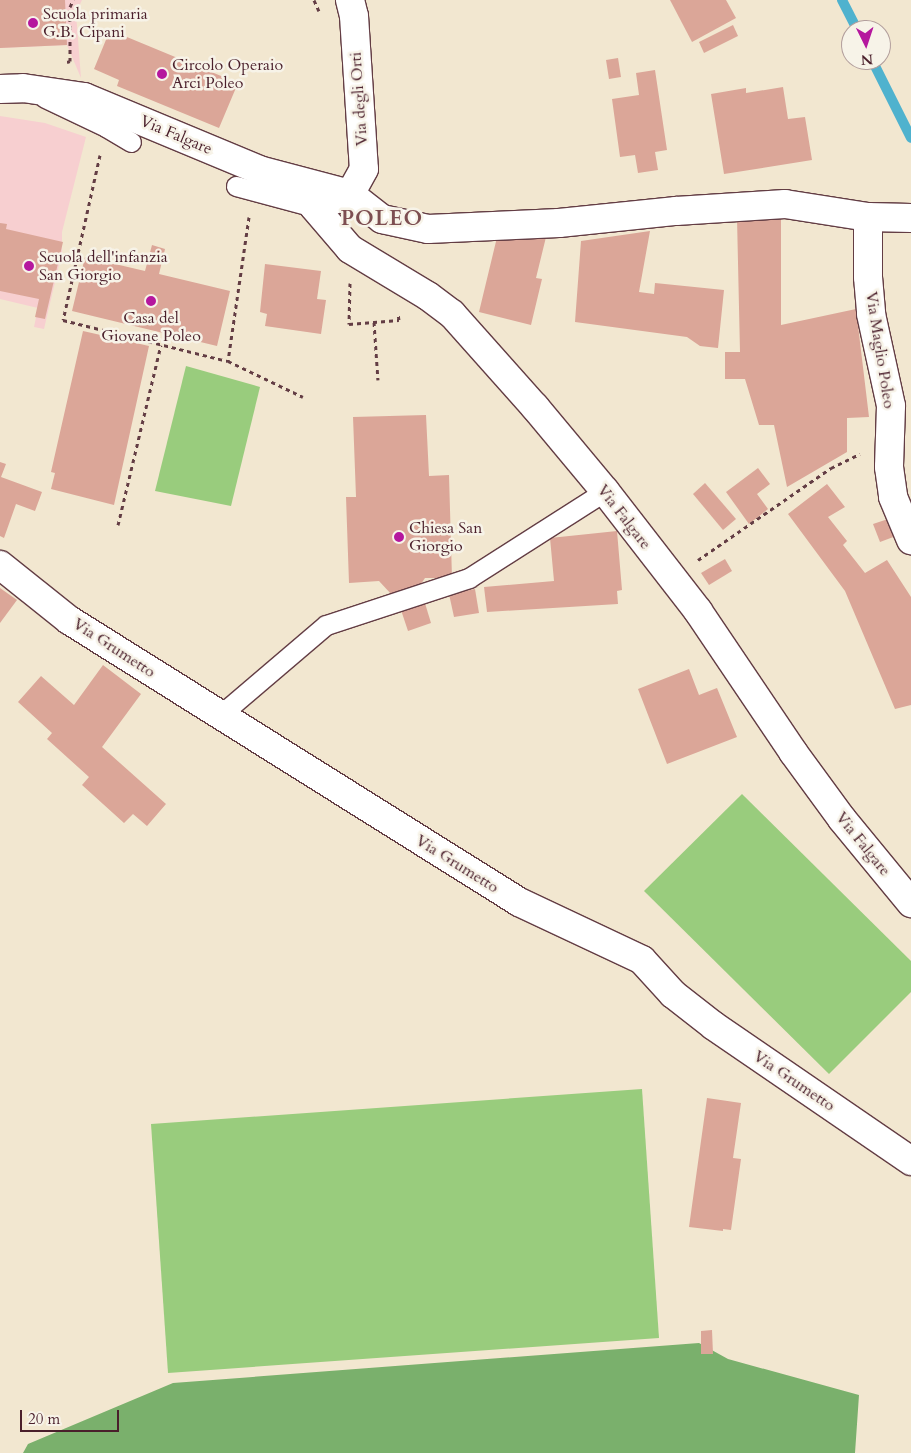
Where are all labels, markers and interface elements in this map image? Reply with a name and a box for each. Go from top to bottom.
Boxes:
place label: Scuola primaria G.B. Cipani [43,4,148,42]
marker: Scuola primaria G.B. Cipani [27,17,39,29]
north arrow [841,20,891,70]
text: N [860,50,874,69]
street label: Via degli Orti [346,51,372,147]
place label: Circolo Operaio Arci Poleo [172,55,283,93]
marker: Circolo Operaio Arci Poleo [156,68,168,80]
street label: Via Falgare [137,111,215,159]
district label: POLEO [340,206,424,232]
place label: Scuola dell'infanzia San Giorgio [39,247,168,285]
marker: Scuola dell'infanzia San Giorgio [23,260,35,272]
street label: Via Maglio Poleo [861,290,899,410]
marker: Casa del Giovane Poleo [145,295,157,307]
place label: Casa del Giovane Poleo [101,308,201,346]
street label: Via Falgare [593,481,655,553]
place label: Chiesa San Giorgio [409,518,482,556]
marker: Chiesa San Giorgio [393,531,405,543]
street label: Via Grumetto [69,614,159,682]
street label: Via Falgare [831,808,895,880]
street label: Via Grumetto [412,831,502,897]
street label: Via Grumetto [750,1047,838,1115]
scale bar [22,1400,121,1432]
text: 20 m [28,1409,60,1429]

